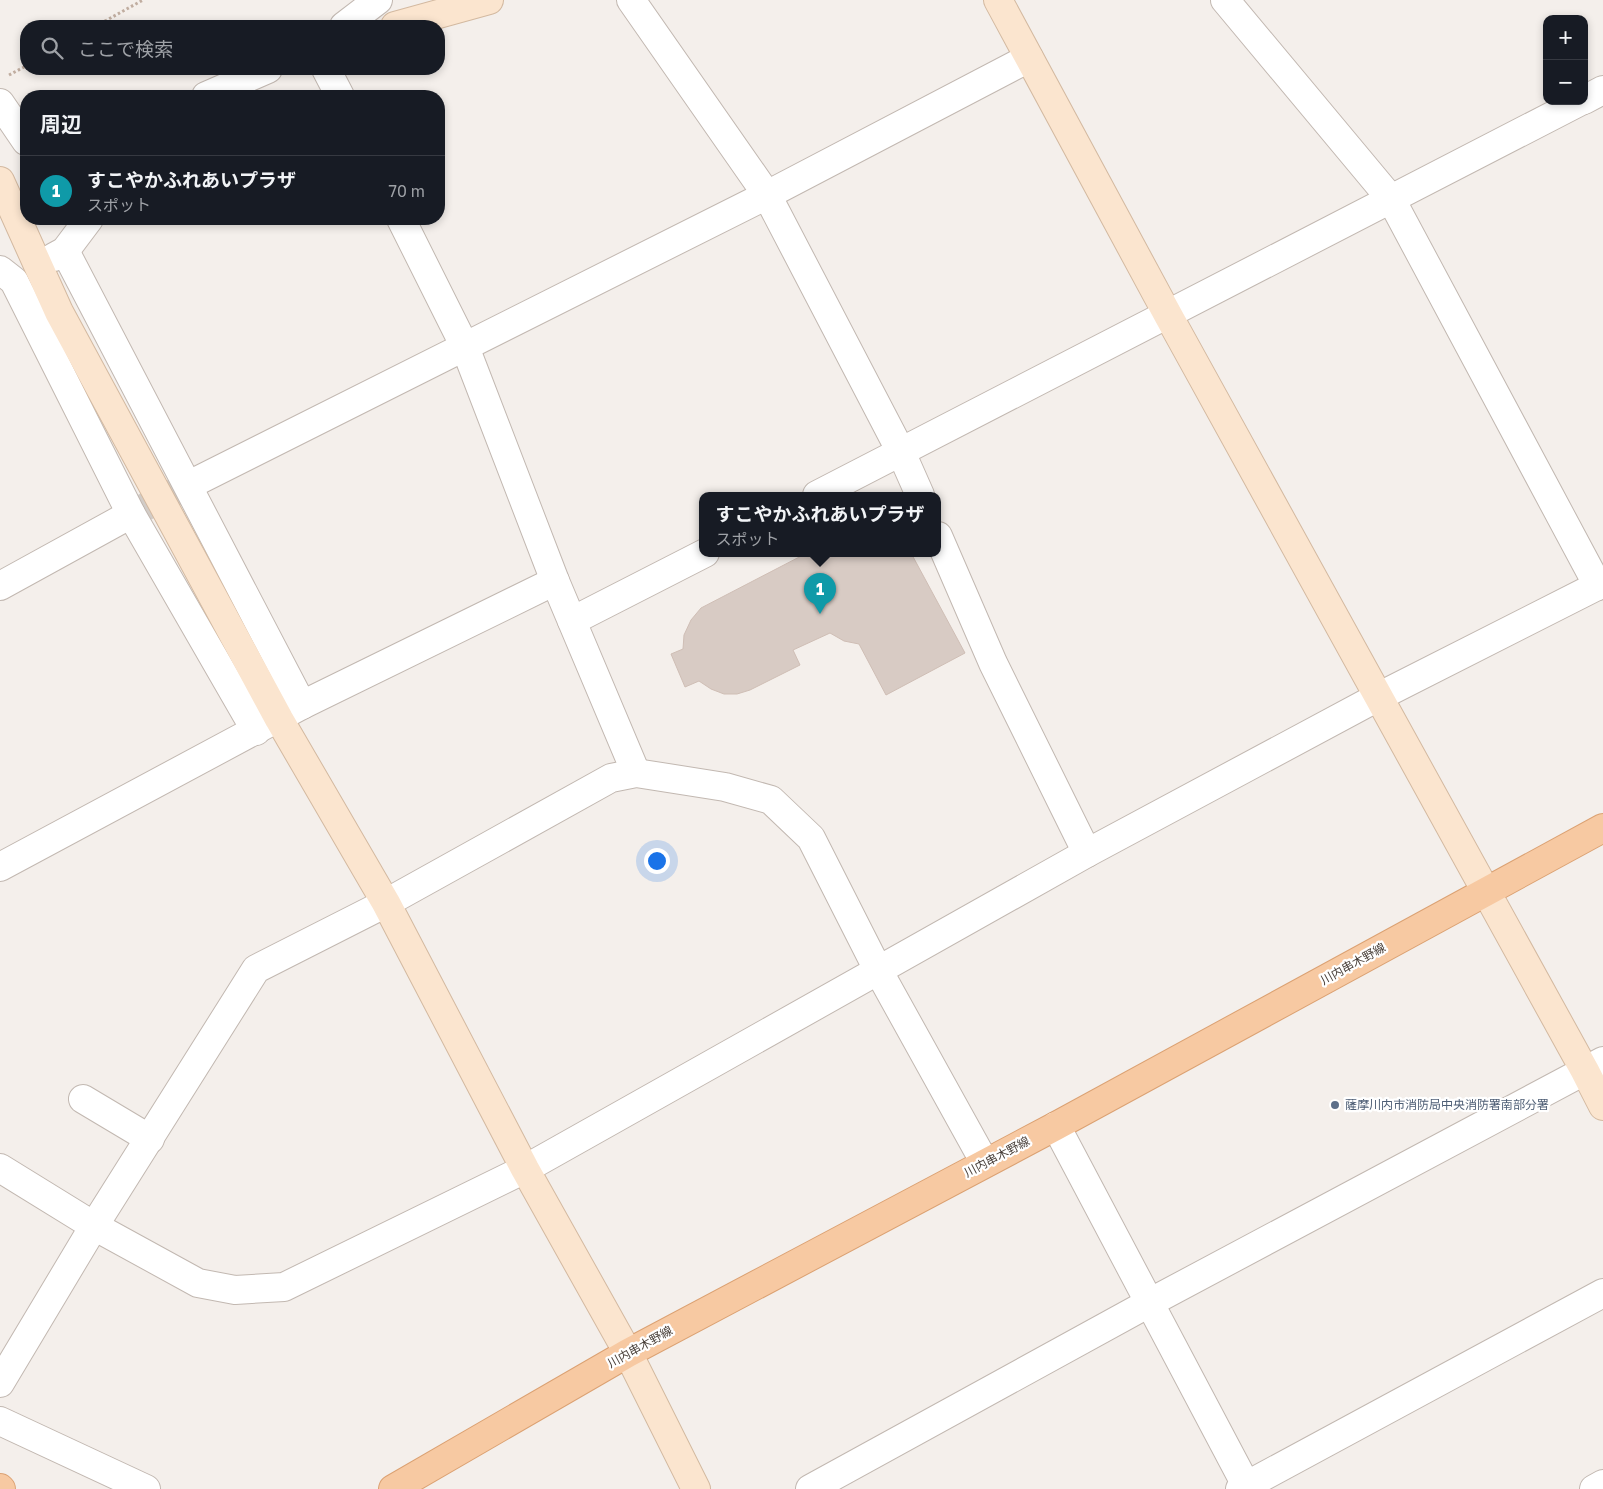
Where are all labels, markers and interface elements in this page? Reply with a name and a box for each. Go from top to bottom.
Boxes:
map controls [1543,15,1588,105]
button: + [1543,15,1588,60]
search box [20,20,445,75]
icon: search [38,34,66,62]
text: ここで検索 [78,37,173,60]
button: − [1543,60,1588,105]
text: 周辺 [40,111,82,137]
text: すこやかふれあいプラザ [87,168,296,191]
text: 1 [52,181,60,201]
text: 70 m [388,181,425,201]
text: スポット [87,195,151,215]
popup [699,492,941,557]
text: すこやかふれあいプラザ [715,502,925,525]
text: スポット [715,529,780,549]
pin: 1 [804,573,836,614]
your location [644,848,670,874]
street label: 川内串木野線 [1318,940,1388,988]
place label: 薩摩川内市消防局中央消防署南部分署 [1345,1097,1549,1112]
marker: 薩摩川内市消防局中央消防署南部分署 [1329,1099,1341,1111]
street label: 川内串木野線 [961,1133,1032,1180]
street label: 川内串木野線 [605,1323,675,1371]

